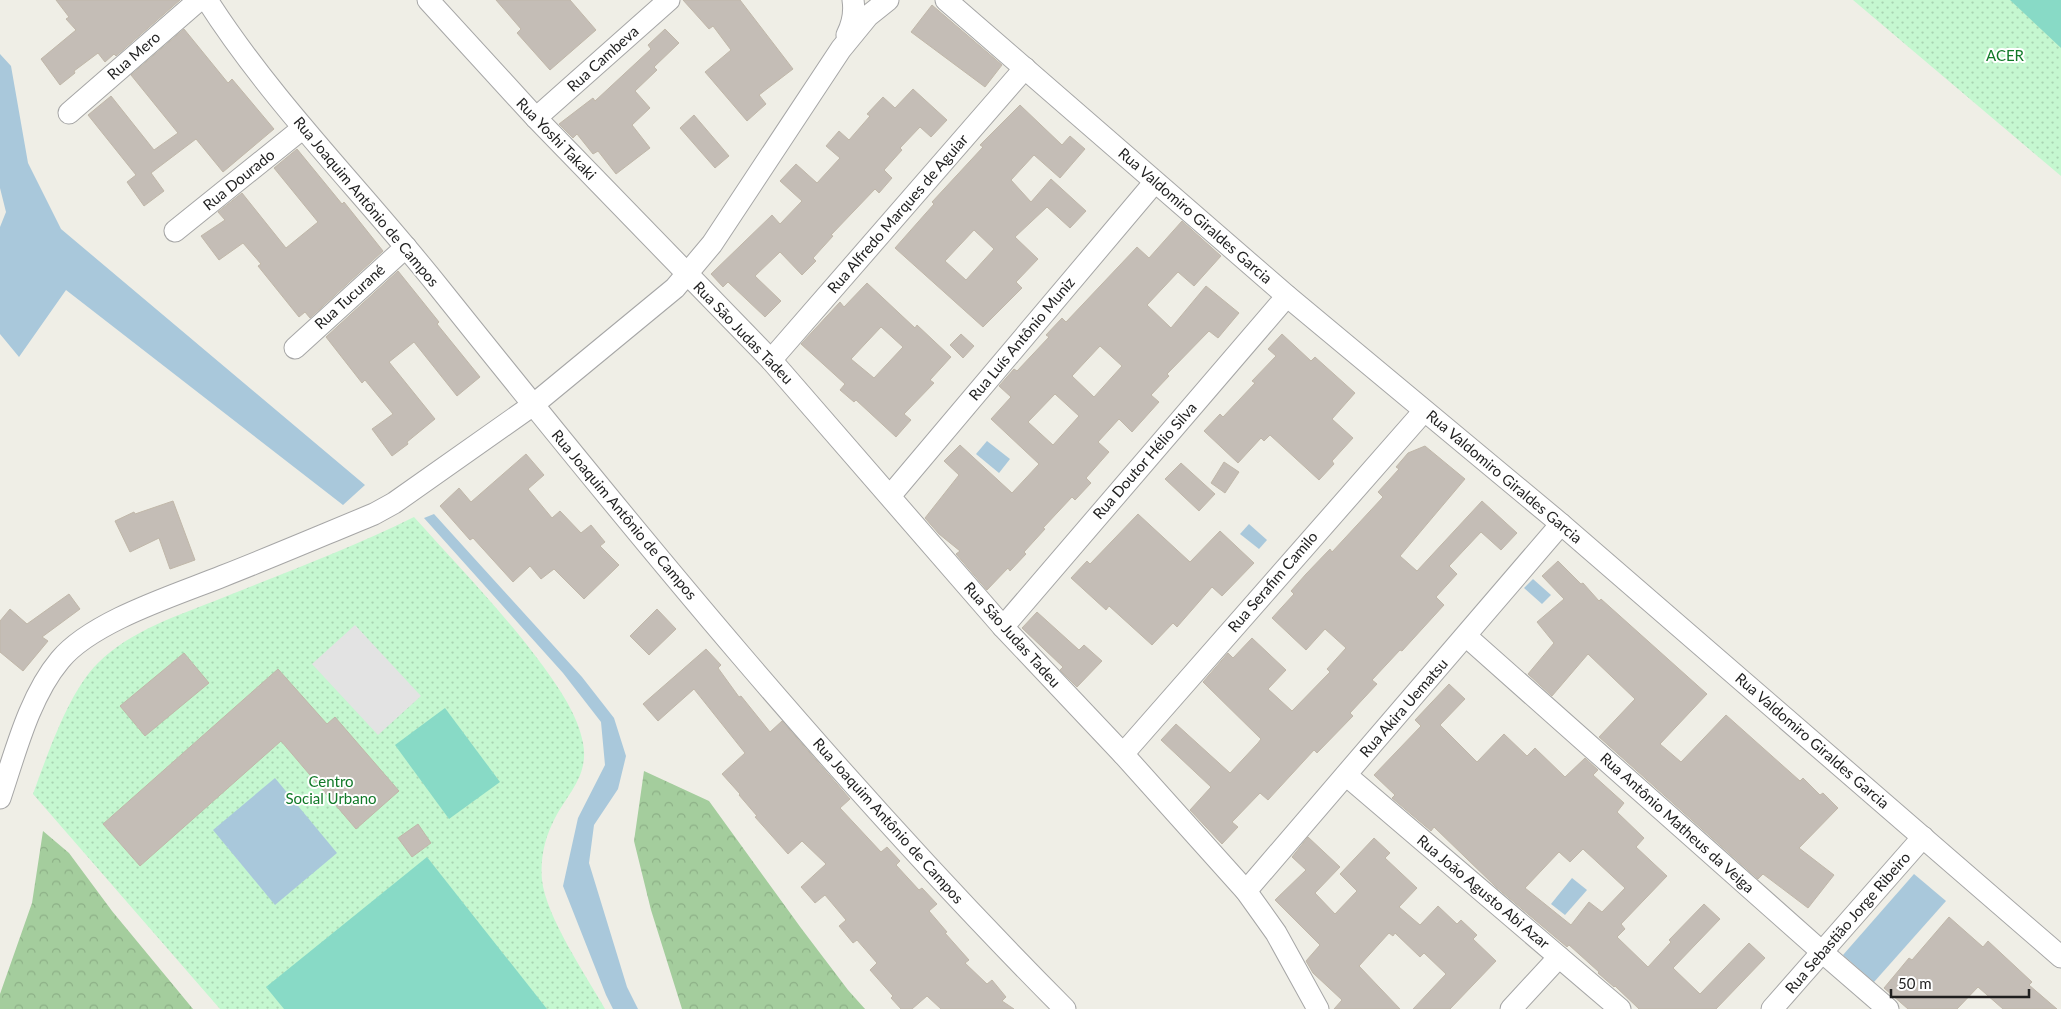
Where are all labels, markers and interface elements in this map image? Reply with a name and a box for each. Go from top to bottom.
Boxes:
street label: Rua Cambeva [563,22,642,95]
street label: Rua Mero [103,27,163,83]
park label: ACER [1986,46,2025,64]
street label: Rua Yoshi Takaki [513,94,600,183]
street label: Rua Joaquim Antônio de Campos [290,113,443,290]
street label: Rua Alfredo Marques de Aguiar [823,130,972,297]
street label: Rua Valdomiro Giraldes Garcia [1115,144,1276,287]
street label: Rua Dourado [199,145,278,213]
street label: Rua Tucurané [310,260,388,333]
street label: Rua Luís Antônio Muniz [964,273,1078,404]
street label: Rua São Judas Tadeu [690,277,797,387]
street label: Rua Doutor Hélio Silva [1089,398,1200,522]
street label: Rua Valdomiro Giraldes Garcia [1423,406,1586,547]
street label: Rua Joaquim Antônio de Campos [548,426,701,603]
street label: Rua Serafim Camilo [1224,527,1321,635]
street label: Rua São Judas Tadeu [961,578,1065,691]
street label: Rua Akira Uematsu [1356,654,1451,760]
street label: Rua Valdomiro Giraldes Garcia [1732,669,1893,812]
street label: Rua Joaquim Antônio de Campos [810,734,968,907]
street label: Rua Antônio Matheus da Veiga [1597,748,1758,896]
park label: Centro Social Urbano [285,772,377,807]
street label: Rua João Agusto Abi Azar [1414,831,1554,952]
street label: Rua Sebastião Jorge Ribeiro [1781,848,1914,997]
scale bar [1891,966,2028,998]
text: 50 m [1898,974,1932,992]

